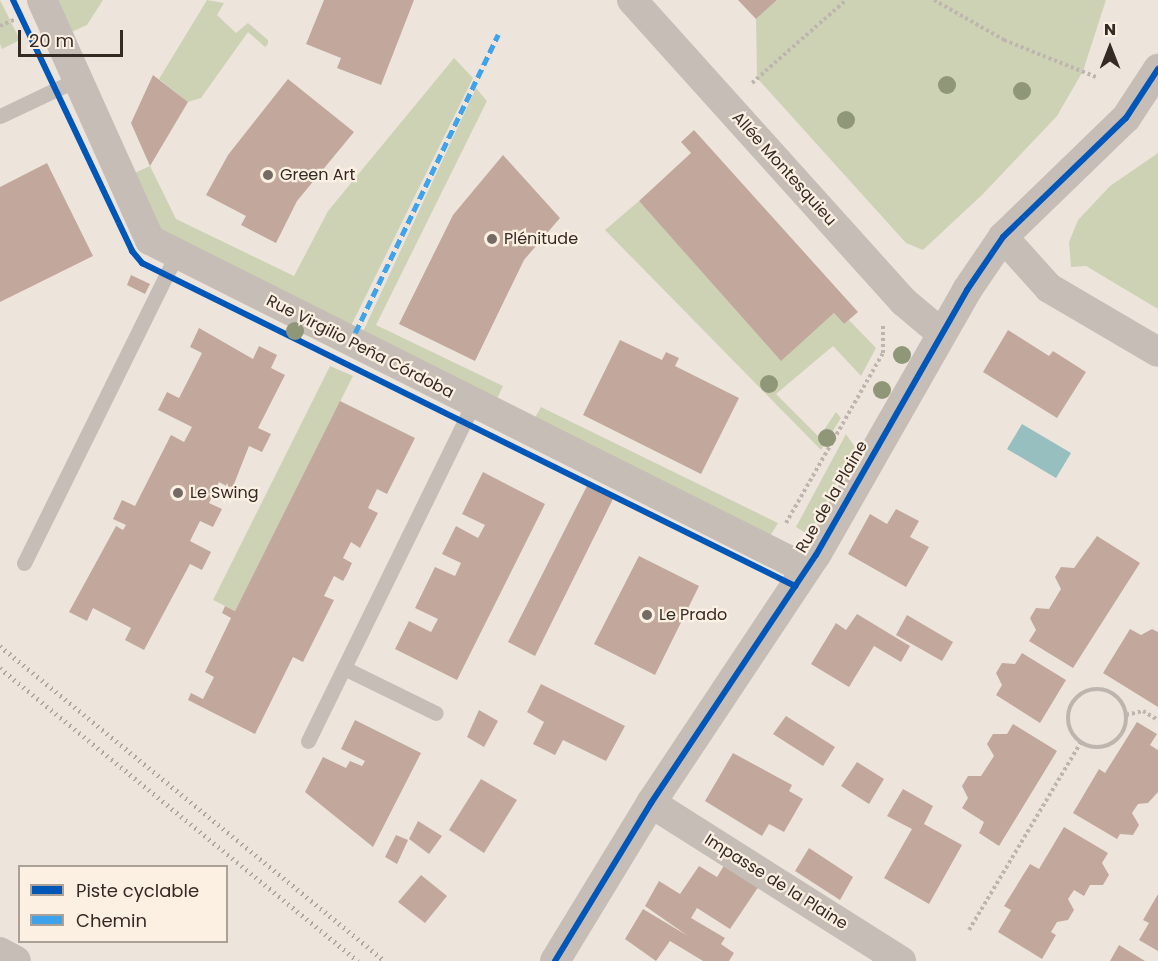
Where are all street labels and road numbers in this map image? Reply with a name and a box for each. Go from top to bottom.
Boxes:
street label: Allée Montesquieu [728,108,840,230]
street label: Rue Virgilio Peña Córdoba [263,291,457,403]
street label: Rue de la Plaine [792,438,872,556]
street label: Impasse de la Plaine [701,830,851,934]

